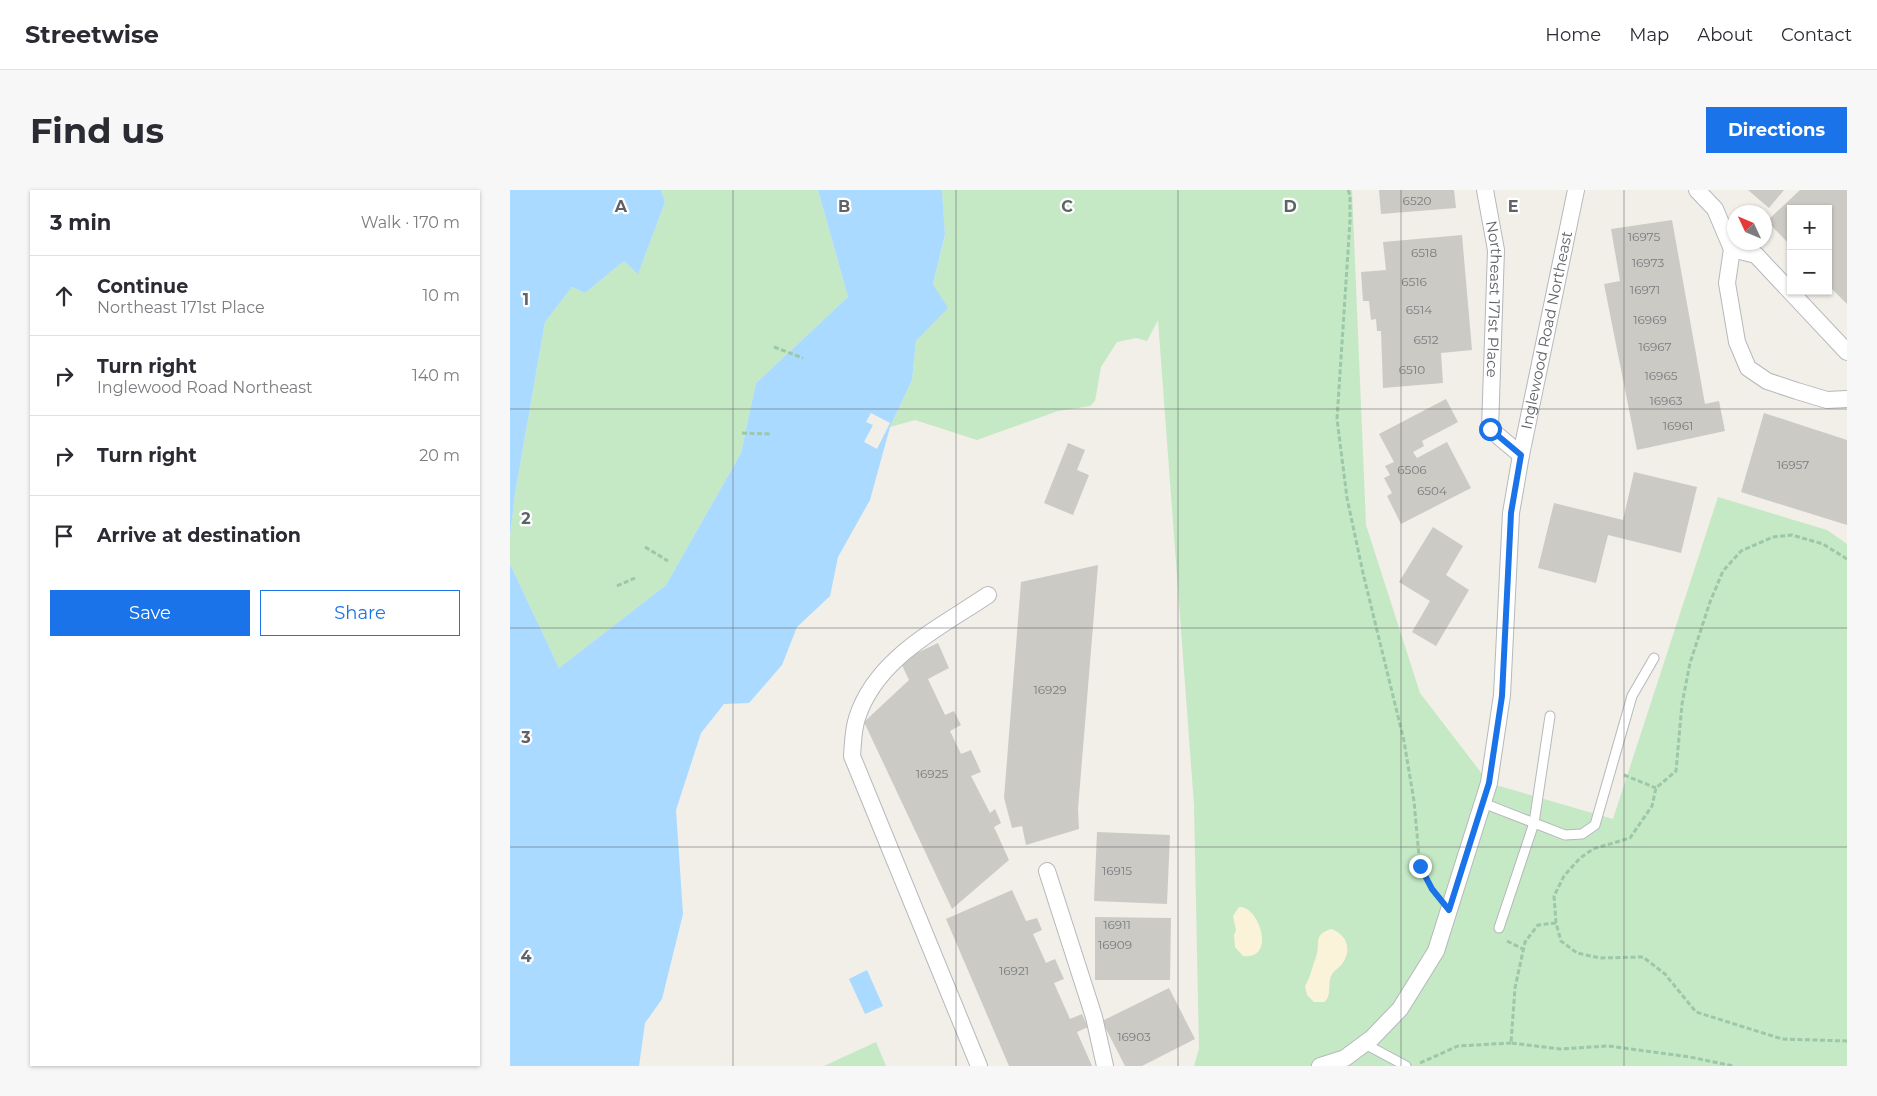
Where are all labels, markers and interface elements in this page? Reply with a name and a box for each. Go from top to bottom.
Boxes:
text: Streetwise [25,20,159,49]
text: Home [1545,24,1601,46]
text: Map [1629,24,1669,46]
text: About [1697,24,1753,46]
text: Contact [1781,24,1852,46]
button: Directions [1706,107,1847,153]
text: Find us [30,109,164,152]
house number: 6520 [1403,193,1431,208]
text: A [614,197,628,216]
text: B [838,197,850,216]
text: C [1061,197,1073,216]
text: D [1283,197,1297,216]
text: E [1508,197,1518,216]
north arrow [1727,205,1772,250]
map controls [1787,205,1832,295]
button: + [1787,205,1832,250]
text: 3 min [50,210,111,235]
text: Walk · 170 m [361,213,460,232]
street label: Northeast 171st Place [1482,219,1506,378]
street label: Inglewood Road Northeast [1517,229,1576,431]
house number: 16975 [1628,229,1660,244]
house number: 6518 [1411,245,1437,260]
button: − [1787,250,1832,295]
house number: 16973 [1632,255,1665,270]
house number: 6516 [1401,274,1427,289]
text: Continue [97,275,188,298]
icon: ahead [50,282,78,310]
house number: 16971 [1630,282,1660,297]
text: 10 m [422,286,460,305]
text: 1 [523,290,529,309]
text: Northeast 171st Place [97,298,265,317]
house number: 6514 [1406,302,1432,317]
house number: 16969 [1633,312,1667,327]
house number: 6512 [1413,332,1439,347]
house number: 16967 [1638,339,1672,354]
text: Turn right [97,355,197,378]
icon: right [50,362,78,390]
house number: 6510 [1399,362,1425,377]
text: 140 m [412,366,460,385]
house number: 16965 [1644,368,1678,383]
text: Inglewood Road Northeast [97,378,313,397]
house number: 16963 [1649,393,1683,408]
route start [1479,418,1502,441]
house number: 16961 [1663,418,1693,433]
icon: right [50,442,78,470]
text: Turn right [97,444,197,467]
text: 20 m [419,446,460,465]
house number: 16957 [1777,457,1809,472]
house number: 6506 [1397,462,1427,477]
house number: 6504 [1417,483,1447,498]
text: 2 [521,509,531,528]
icon: arrive [50,522,78,550]
text: Arrive at destination [97,524,301,547]
button: Save [50,590,250,636]
button: Share [260,590,460,636]
house number: 16929 [1033,682,1067,697]
text: 3 [520,728,531,747]
house number: 16925 [916,766,948,781]
route end [1409,855,1432,878]
house number: 16915 [1102,863,1132,878]
house number: 16911 [1103,917,1131,932]
house number: 16909 [1098,937,1132,952]
text: 4 [520,947,532,966]
house number: 16921 [999,963,1029,978]
house number: 16903 [1117,1029,1151,1044]

